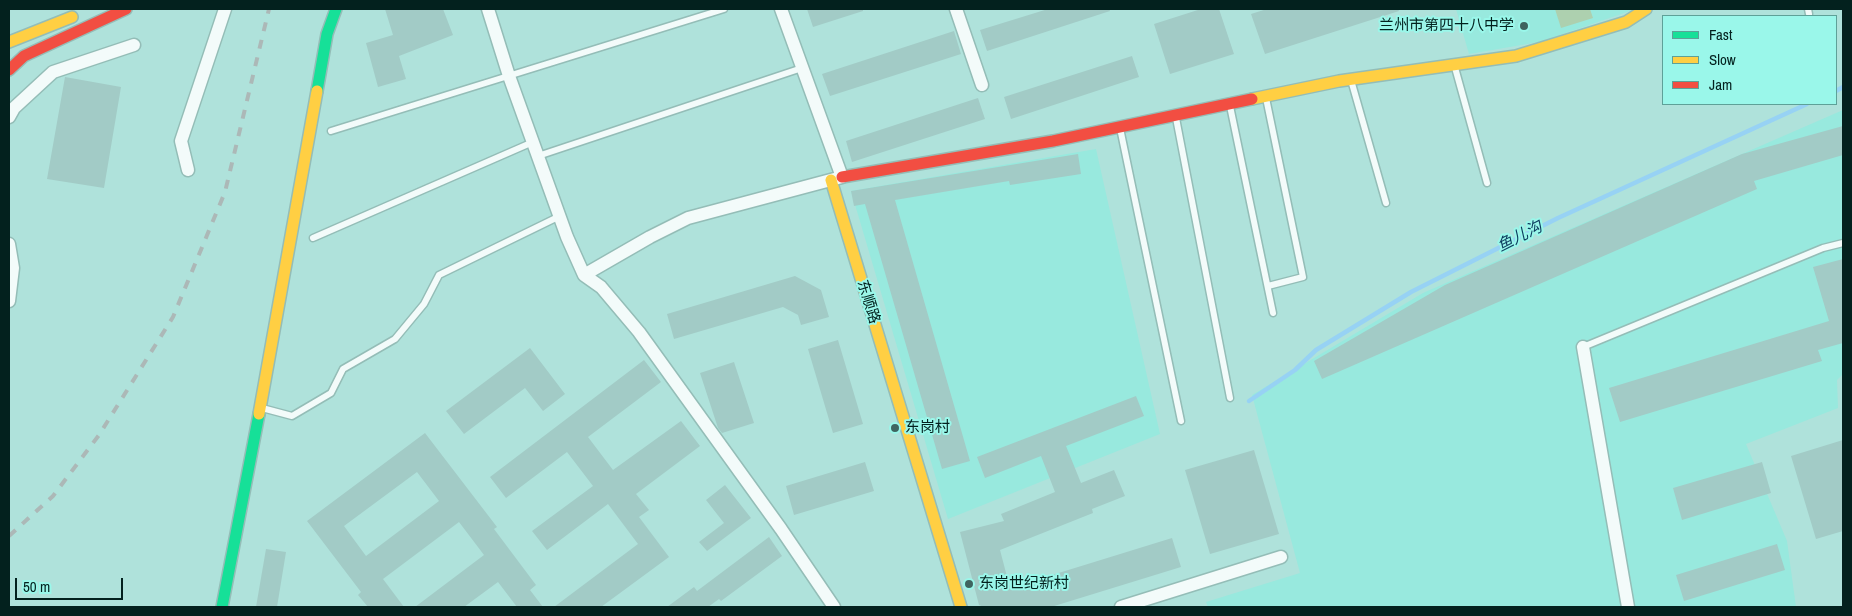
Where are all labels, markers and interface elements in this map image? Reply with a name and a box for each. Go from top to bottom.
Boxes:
legend [1662,15,1837,105]
place label: 兰州市第四十八中学 [1379,17,1514,35]
marker: 兰州市第四十八中学 [1518,20,1530,32]
text: Fast [1709,24,1732,45]
text: Slow [1709,49,1736,70]
text: Jam [1709,74,1732,95]
water label: 鱼儿沟 [1494,218,1546,256]
street label: 东顺路 [853,278,883,326]
place label: 东岗村 [905,419,950,437]
marker: 东岗村 [889,422,901,434]
scale bar [18,568,125,600]
place label: 东岗世纪新村 [979,575,1069,593]
text: 50 m [23,576,50,597]
marker: 东岗世纪新村 [963,578,975,590]

